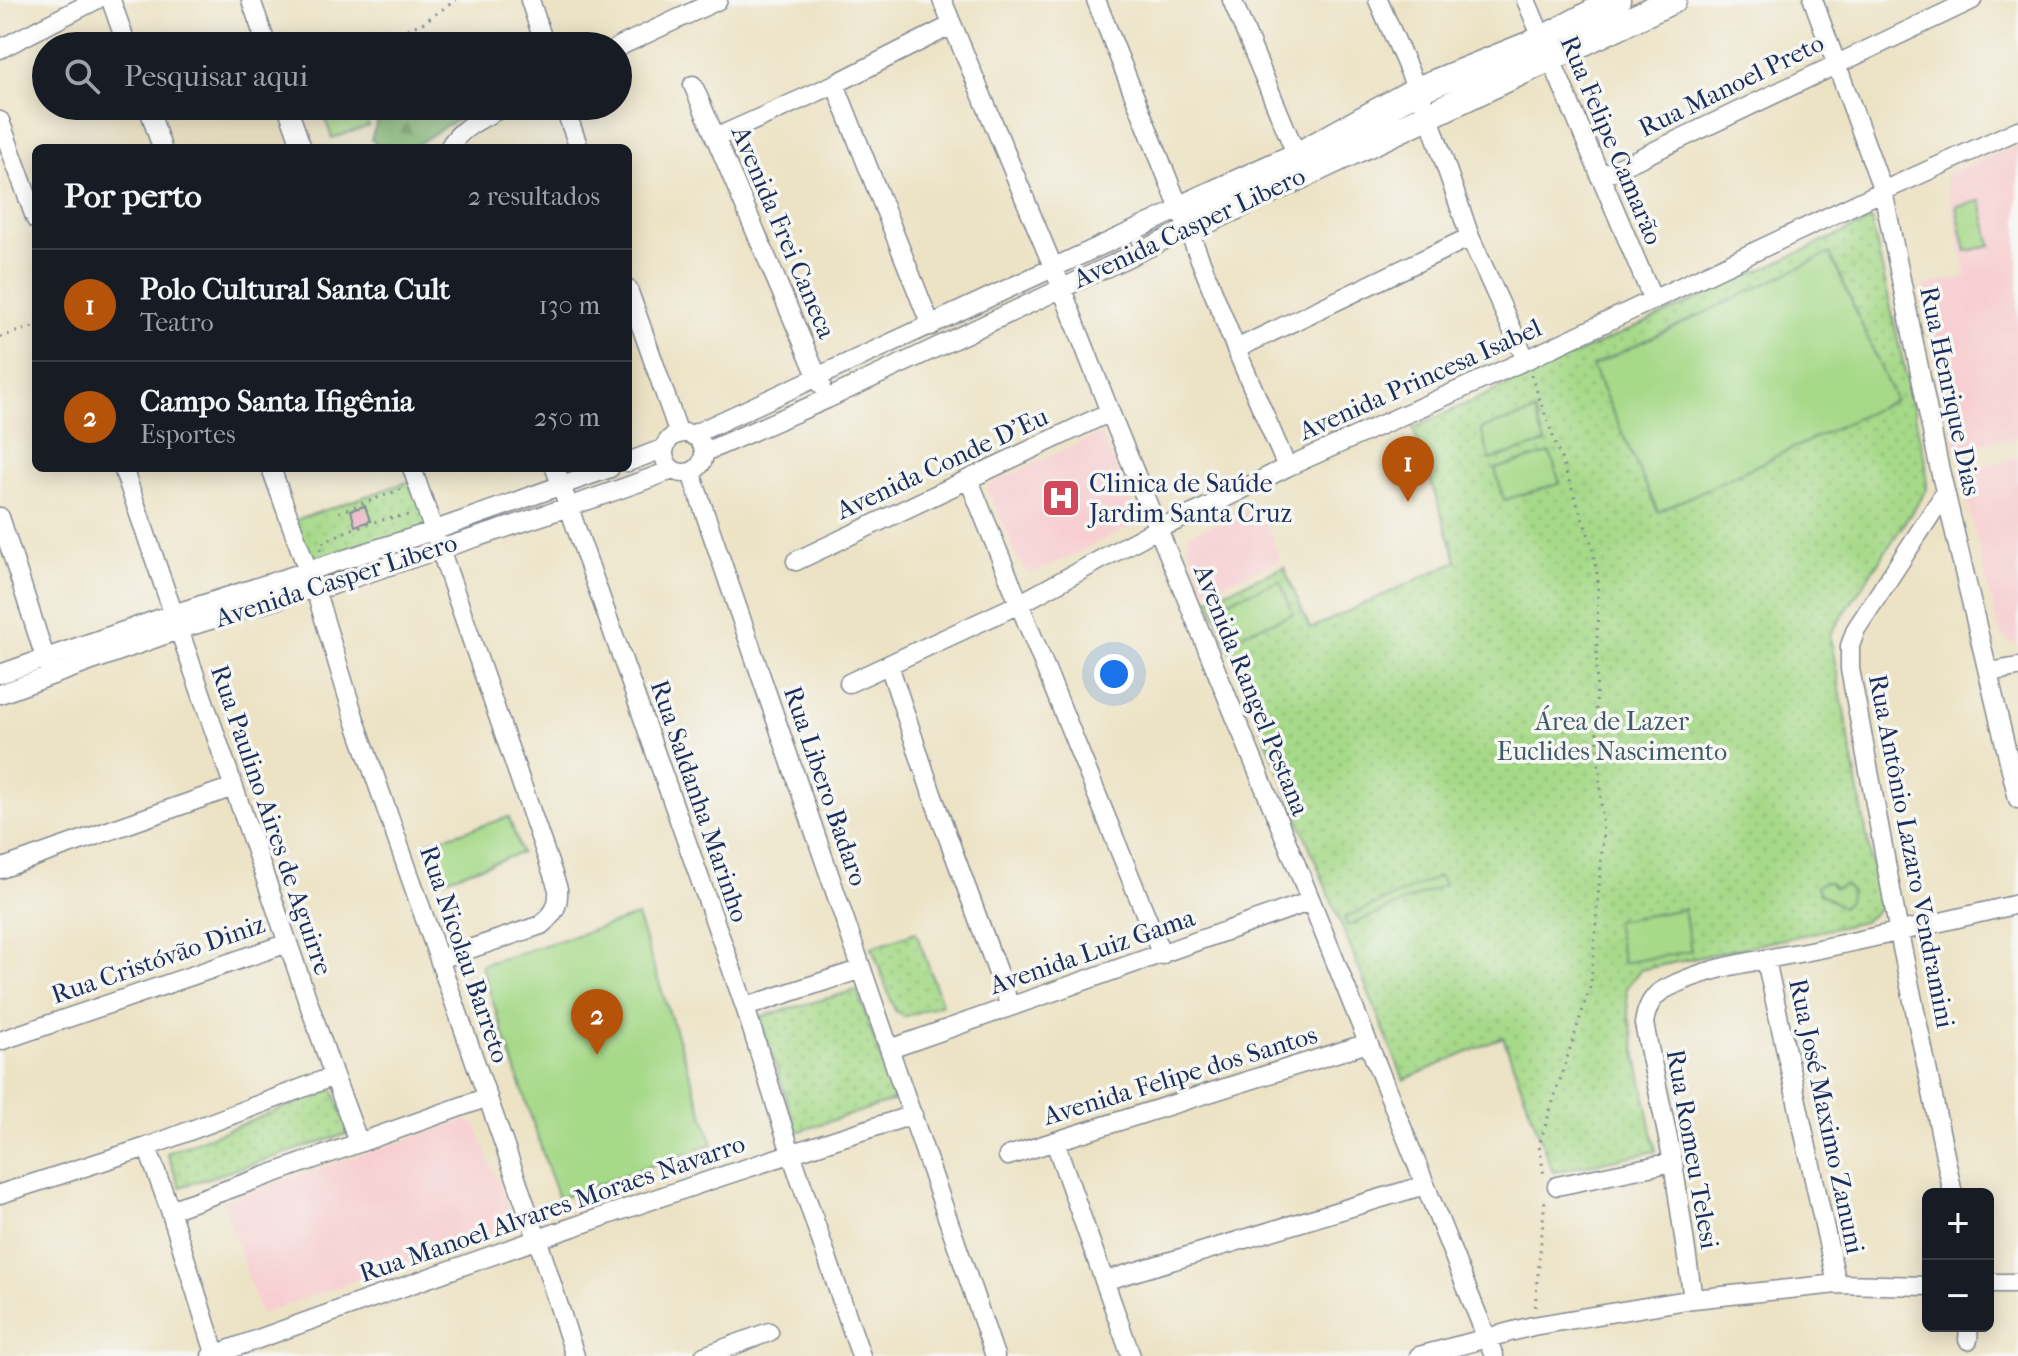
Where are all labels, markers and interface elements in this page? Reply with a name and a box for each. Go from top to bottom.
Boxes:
street label: Rua Manoel Preto [1634,27,1829,144]
street label: Rua Felipe Camarão [1553,31,1670,249]
search box [32,32,632,120]
icon: search [60,54,104,98]
text: Pesquisar aqui [124,59,308,94]
street label: Avenida Frei Caneca [724,120,843,344]
street label: Avenida Casper Libero [1067,160,1310,295]
text: Por perto [64,176,202,216]
text: 2 resultados [468,181,600,212]
text: Polo Cultural Santa Cult [140,272,450,307]
street label: Rua Henrique Dias [1913,284,1988,499]
text: 1 [85,290,95,321]
text: 130 m [539,290,600,321]
text: Teatro [140,307,214,338]
street label: Avenida Princesa Isabel [1293,312,1546,447]
text: Campo Santa Ifigênia [140,384,414,419]
street label: Avenida Conde D'Eu [830,401,1053,527]
text: 2 [83,402,97,433]
text: 250 m [534,402,600,433]
text: Esportes [140,419,236,450]
pin: 1 [1382,436,1434,502]
place label: Clinica de Saúde Jardim Santa Cruz [1087,468,1292,529]
hospital icon: Clinica de Saúde Jardim Santa Cruz [1040,477,1082,519]
street label: Avenida Casper Libero [210,527,461,635]
street label: Avenida Rangel Pestana [1187,559,1316,821]
your location [1094,654,1134,694]
street label: Rua Paulino Aires de Aguirre [204,661,339,979]
street label: Rua Antônio Lazaro Vendramini [1862,672,1961,1031]
street label: Rua Saldanha Marinho [644,676,756,926]
street label: Rua Libero Badaro [777,682,874,890]
park label: Área de Lazer Euclides Nascimento [1497,705,1727,767]
street label: Rua Nicolau Barreto [413,841,516,1067]
street label: Avenida Luiz Gama [984,901,1200,1001]
street label: Rua Cristóvão Diniz [47,908,269,1011]
street label: Rua José Maximo Zanuni [1782,976,1871,1257]
pin: 2 [571,989,623,1055]
street label: Avenida Felipe dos Santos [1038,1019,1321,1132]
street label: Rua Romeu Telesi [1660,1047,1725,1252]
street label: Rua Manoel Alvares Moraes Navarro [355,1128,749,1289]
map controls [1922,1188,1994,1332]
button: + [1922,1188,1994,1260]
button: − [1922,1260,1994,1332]

